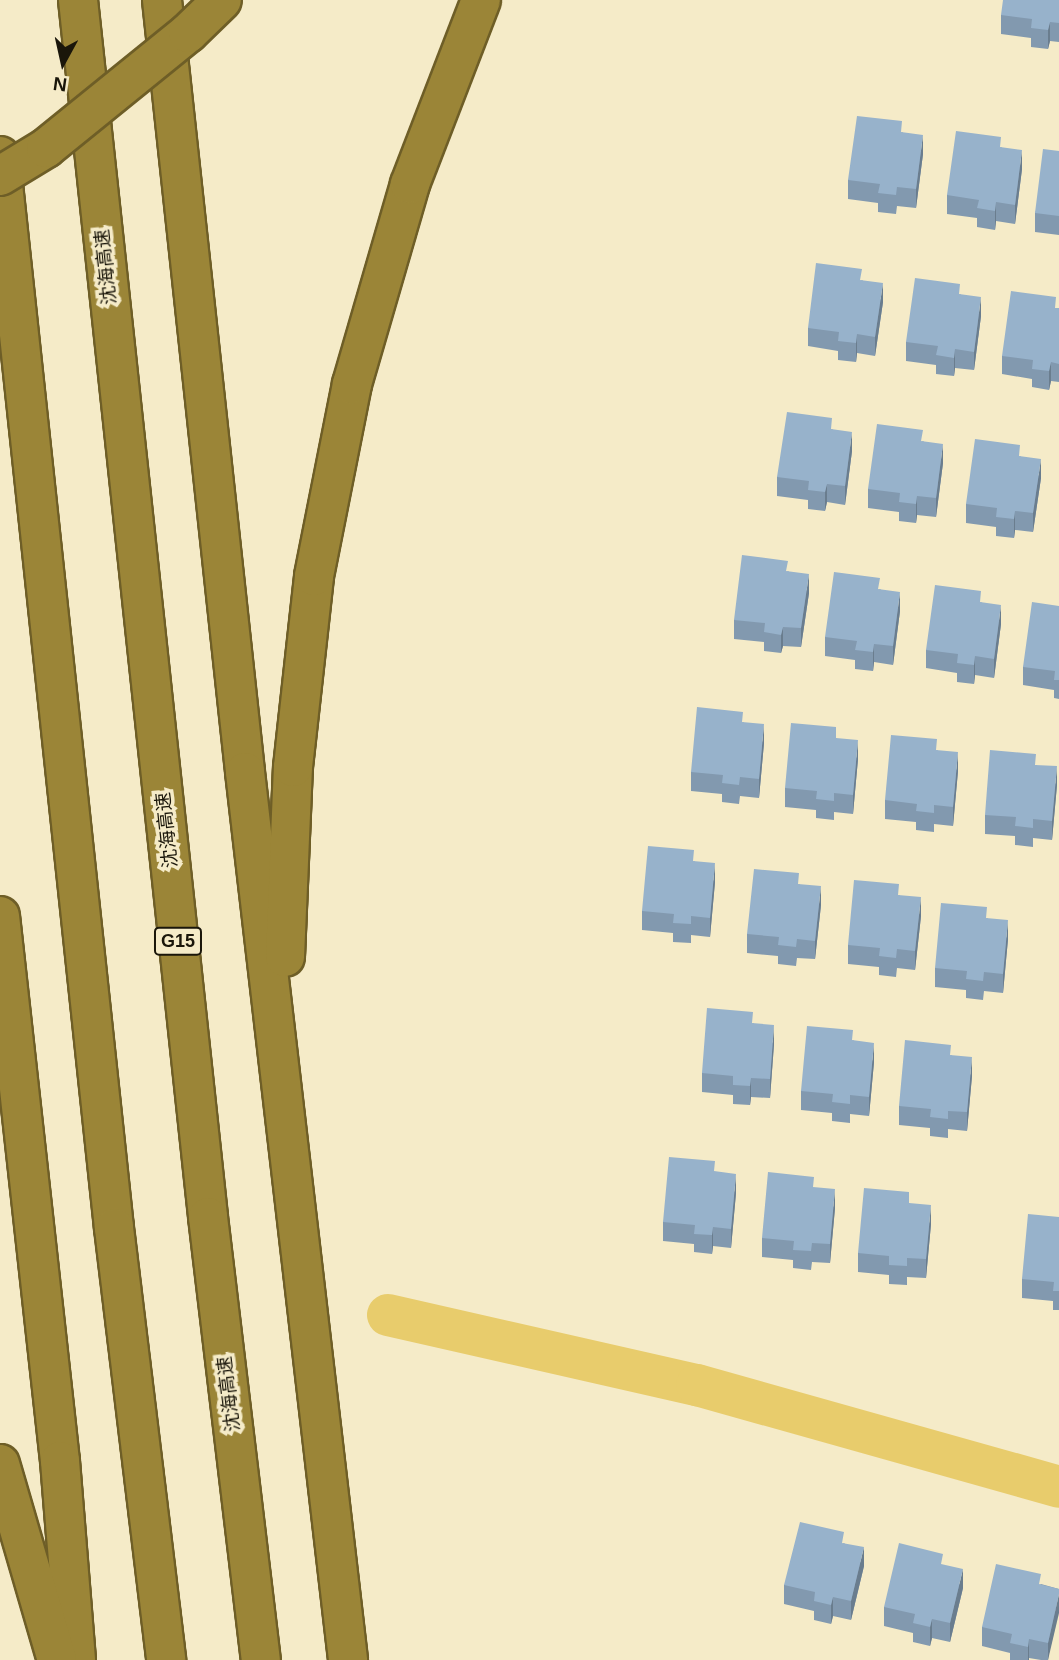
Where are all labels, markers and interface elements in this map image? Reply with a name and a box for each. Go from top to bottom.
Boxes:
north arrow [28,28,98,98]
text: N [52,73,68,96]
street label: 沈海高速 [91,228,121,306]
street label: 沈海高速 [152,791,182,869]
road number: G15 [154,926,202,956]
street label: 沈海高速 [213,1355,245,1433]

